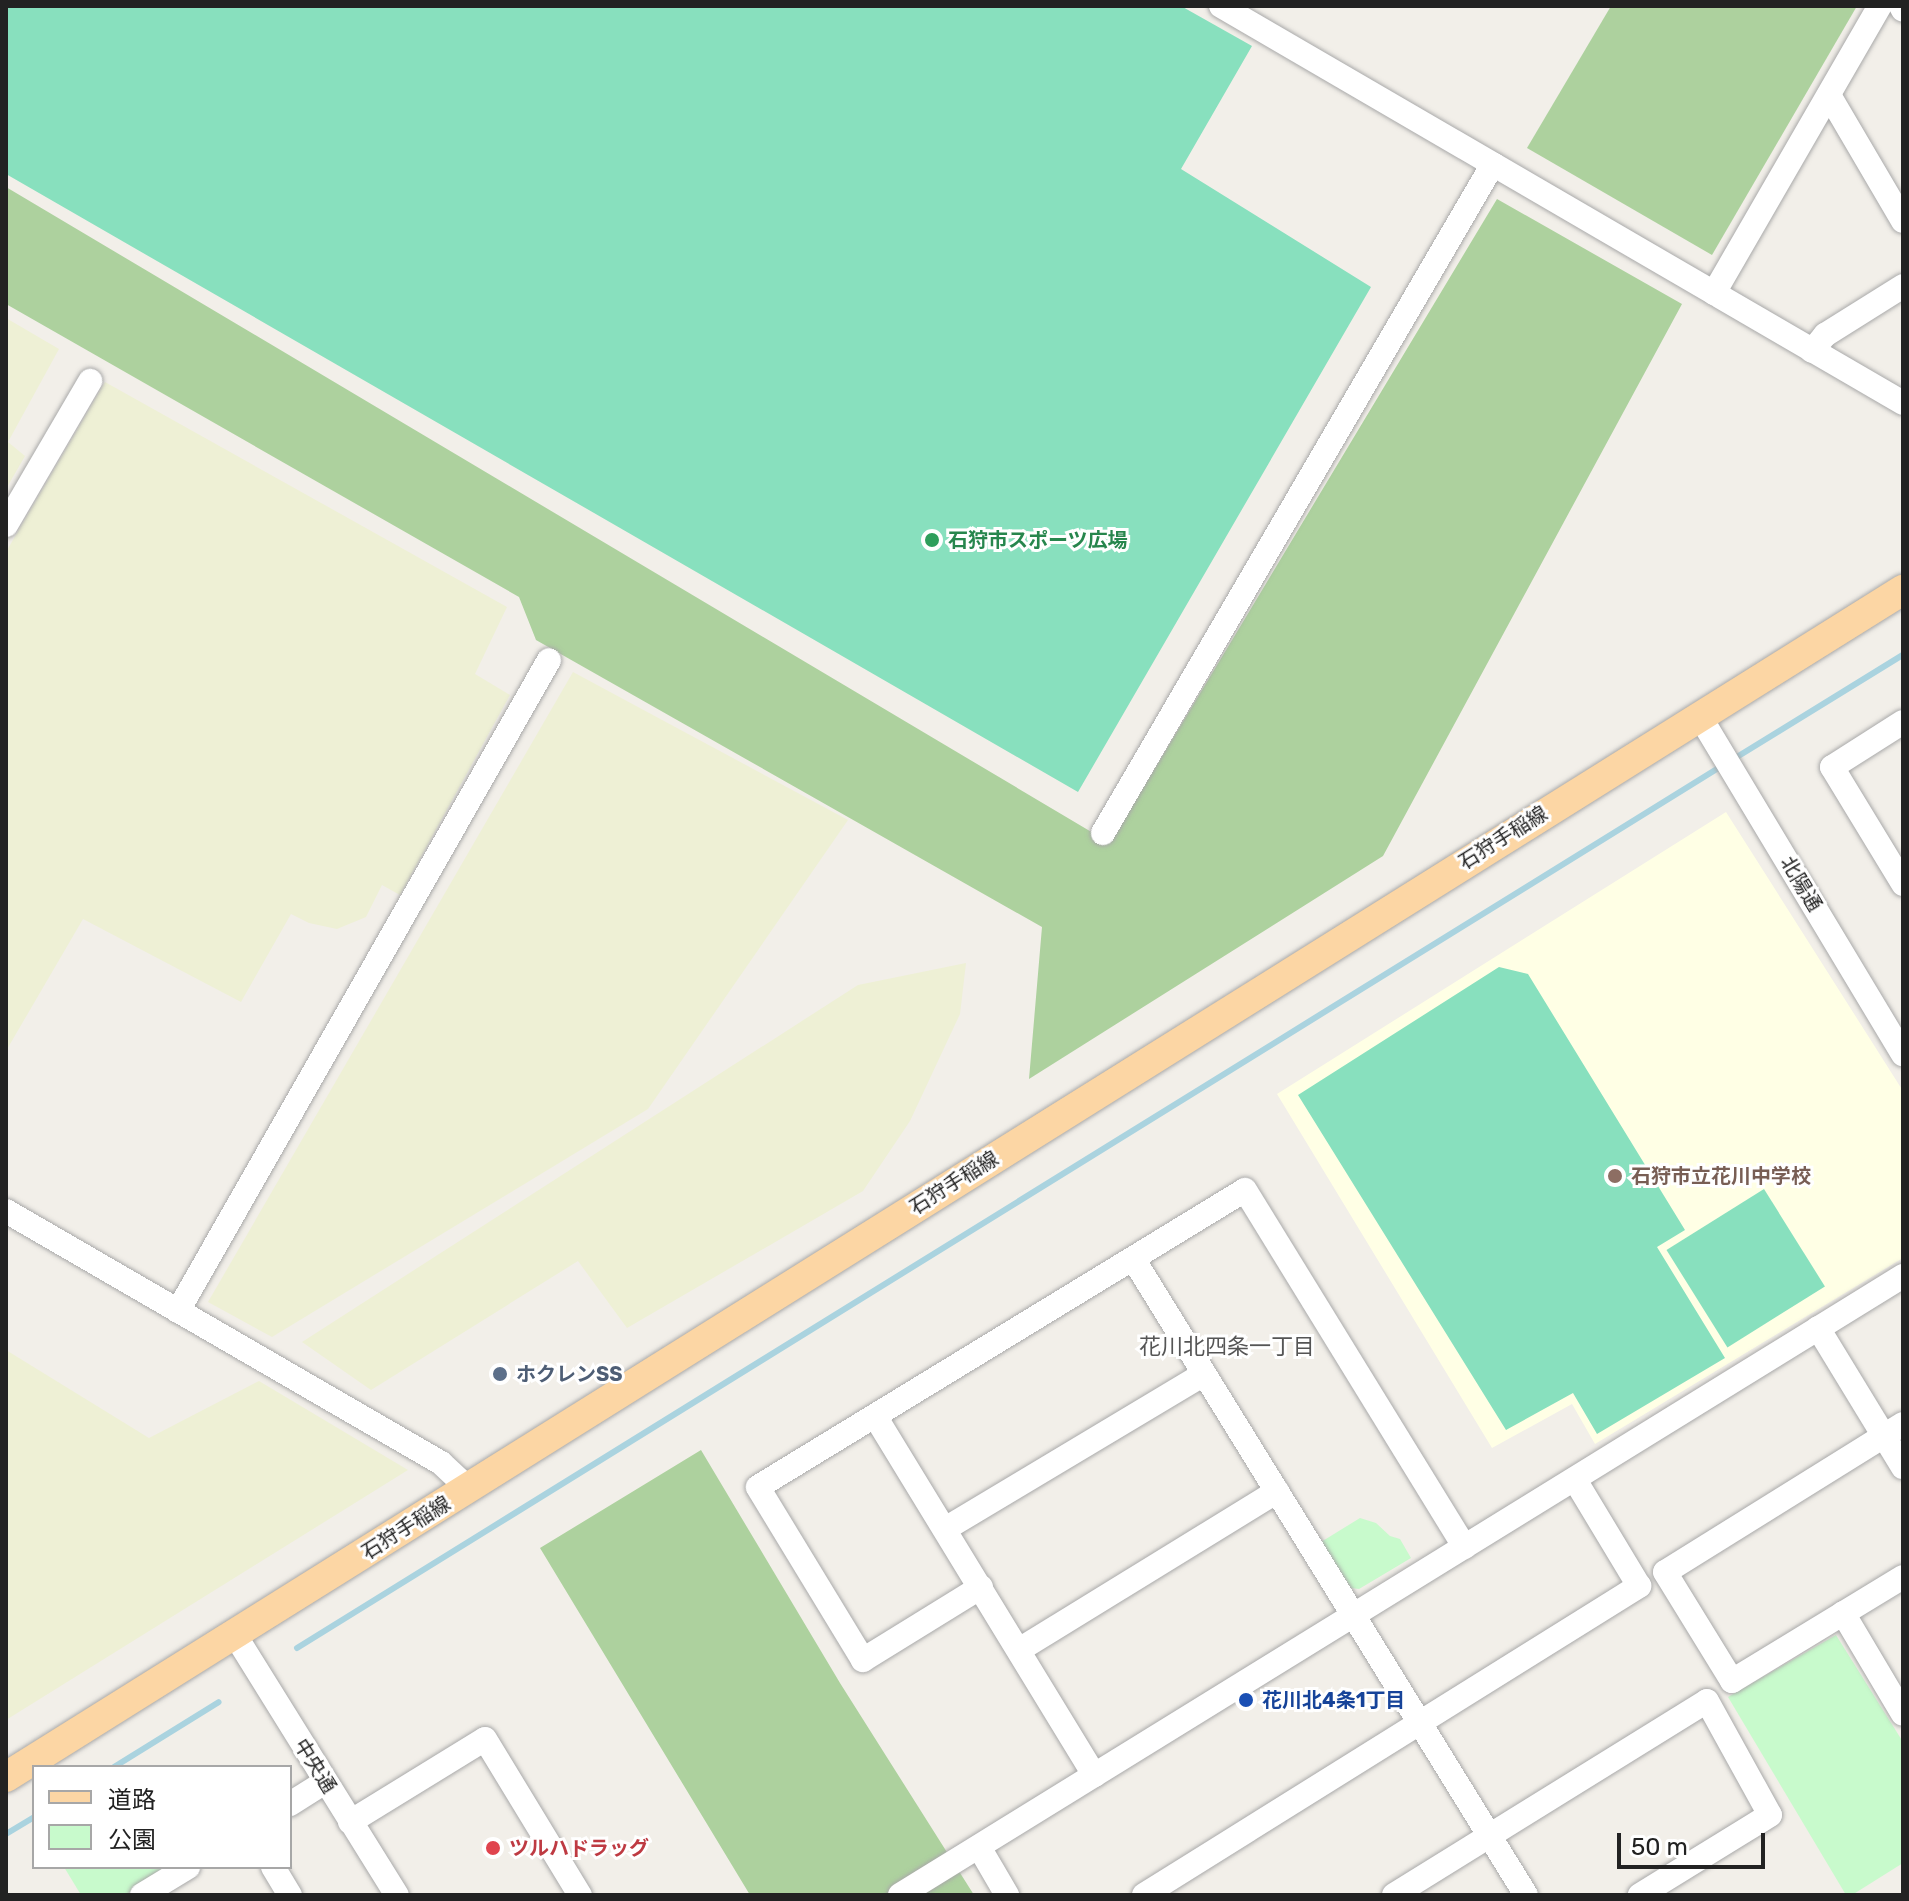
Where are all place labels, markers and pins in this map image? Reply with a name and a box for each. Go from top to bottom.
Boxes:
place label: 石狩市スポーツ広場 [948,528,1128,552]
marker: 石狩市スポーツ広場 [923,531,941,549]
place label: 石狩市立花川中学校 [1631,1164,1811,1188]
marker: 石狩市立花川中学校 [1606,1167,1624,1185]
place label: ホクレンSS [516,1362,623,1386]
marker: ホクレンSS [491,1365,509,1383]
place label: 花川北4条1丁目 [1262,1688,1406,1712]
marker: 花川北4条1丁目 [1237,1691,1255,1709]
place label: ツルハドラッグ [509,1836,649,1860]
marker: ツルハドラッグ [484,1839,502,1857]

